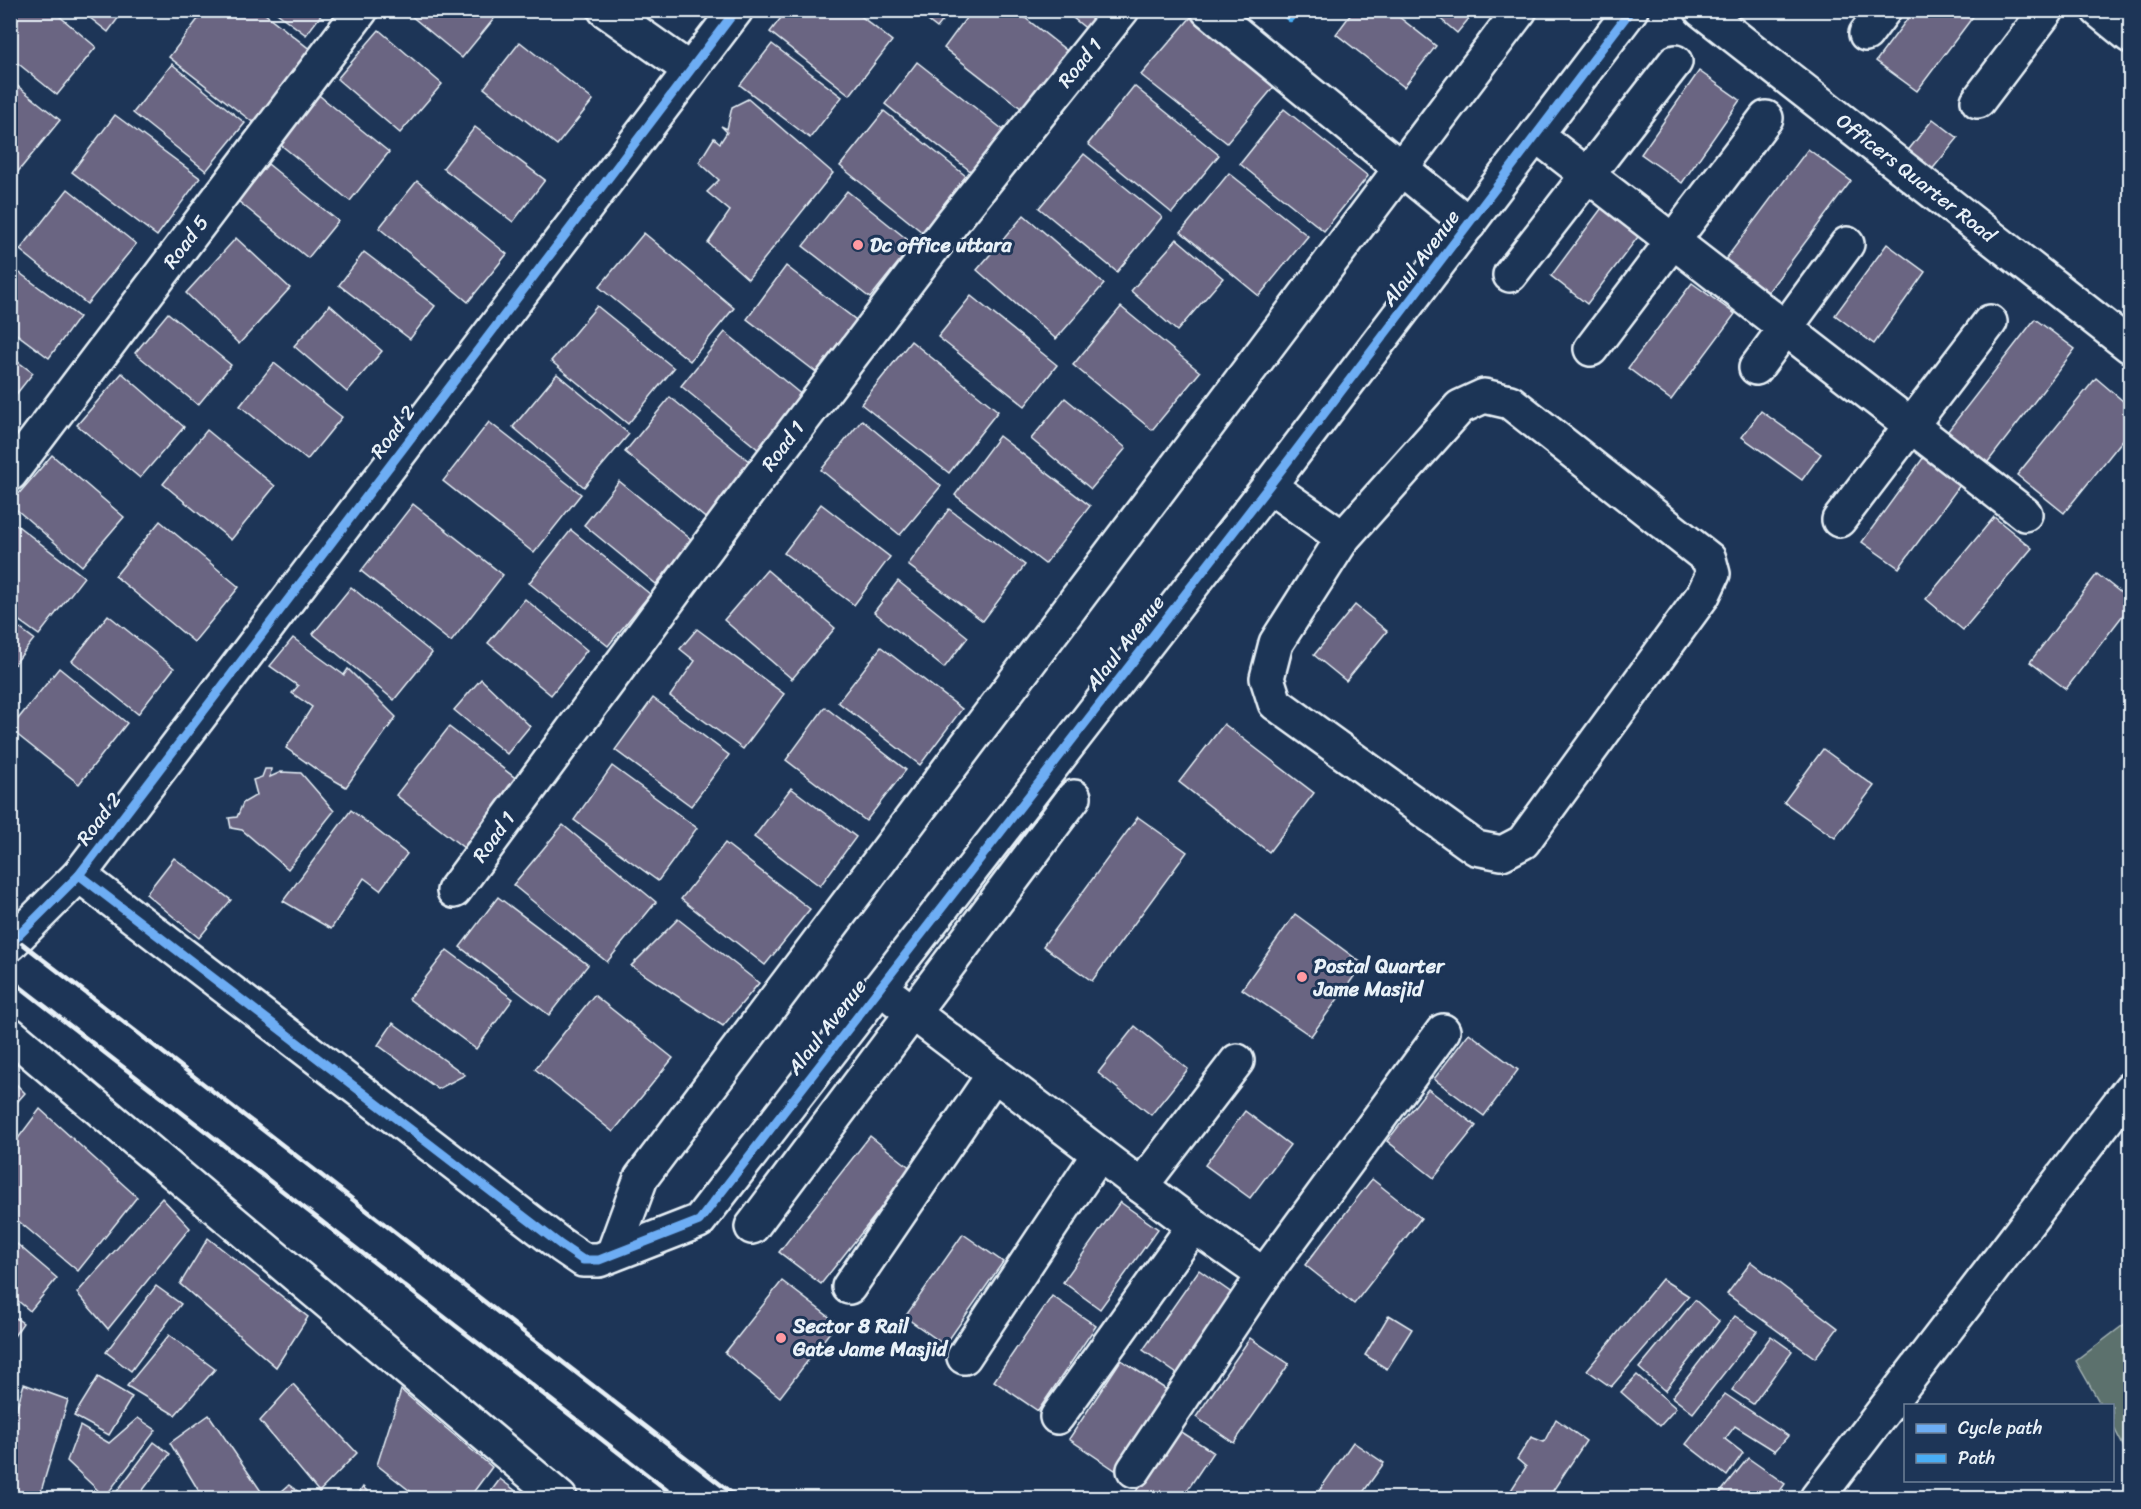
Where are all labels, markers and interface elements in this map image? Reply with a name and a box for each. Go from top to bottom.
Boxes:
street label: Road 1 [1049,30,1111,96]
street label: Officers Quarter Road [1828,104,2005,253]
street label: Alaul Avenue [1372,202,1469,315]
street label: Road 5 [154,207,218,277]
place label: Dc office uttara [870,228,1012,263]
marker: Dc office uttara [851,238,865,252]
street label: Road 2 [361,397,425,466]
street label: Road 1 [752,413,814,479]
street label: Alaul Avenue [1075,587,1174,700]
street label: Road 2 [67,784,131,853]
street label: Road 1 [463,804,525,870]
place label: Postal Quarter Jame Masjid [1313,949,1446,1007]
marker: Postal Quarter Jame Masjid [1295,970,1309,984]
street label: Alaul Avenue [777,971,876,1084]
place label: Sector 8 Rail Gate Jame Masjid [792,1309,948,1367]
marker: Sector 8 Rail Gate Jame Masjid [774,1331,788,1345]
legend [1904,1404,2114,1482]
text: Cycle path [1958,1412,2042,1444]
text: Path [1958,1442,1995,1474]

